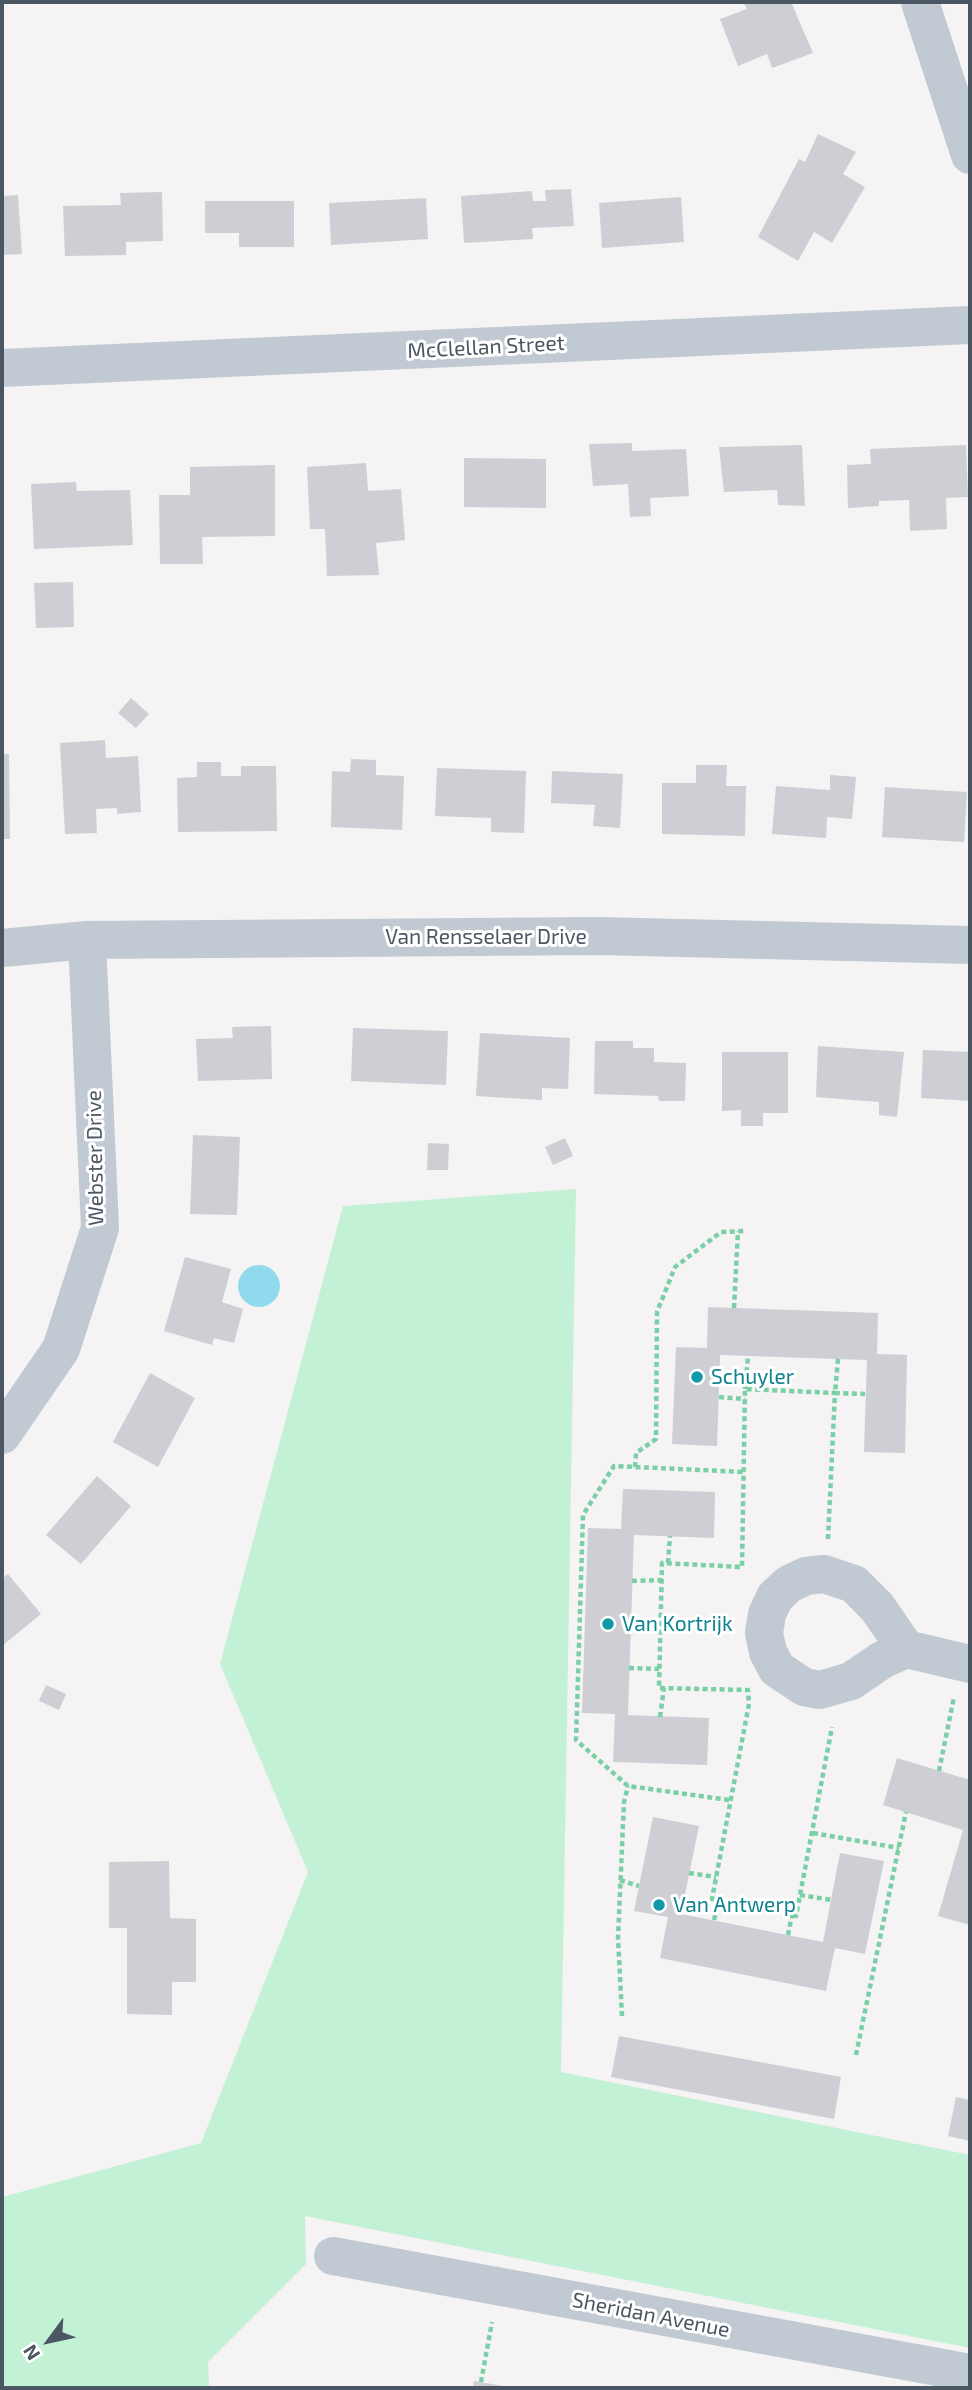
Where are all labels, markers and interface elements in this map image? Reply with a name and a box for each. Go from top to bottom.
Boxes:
street label: McClellan Street [407,330,565,364]
street label: Van Rensselaer Drive [385,924,587,950]
street label: Webster Drive [81,1090,109,1226]
place label: Schuyler [711,1364,794,1390]
marker: Schuyler [689,1369,705,1385]
place label: Van Kortrijk [622,1611,733,1637]
marker: Van Kortrijk [600,1616,616,1632]
place label: Van Antwerp [673,1892,796,1918]
marker: Van Antwerp [651,1897,667,1913]
street label: Sheridan Avenue [570,2287,732,2343]
north arrow [14,2306,84,2376]
text: N [18,2341,44,2365]

